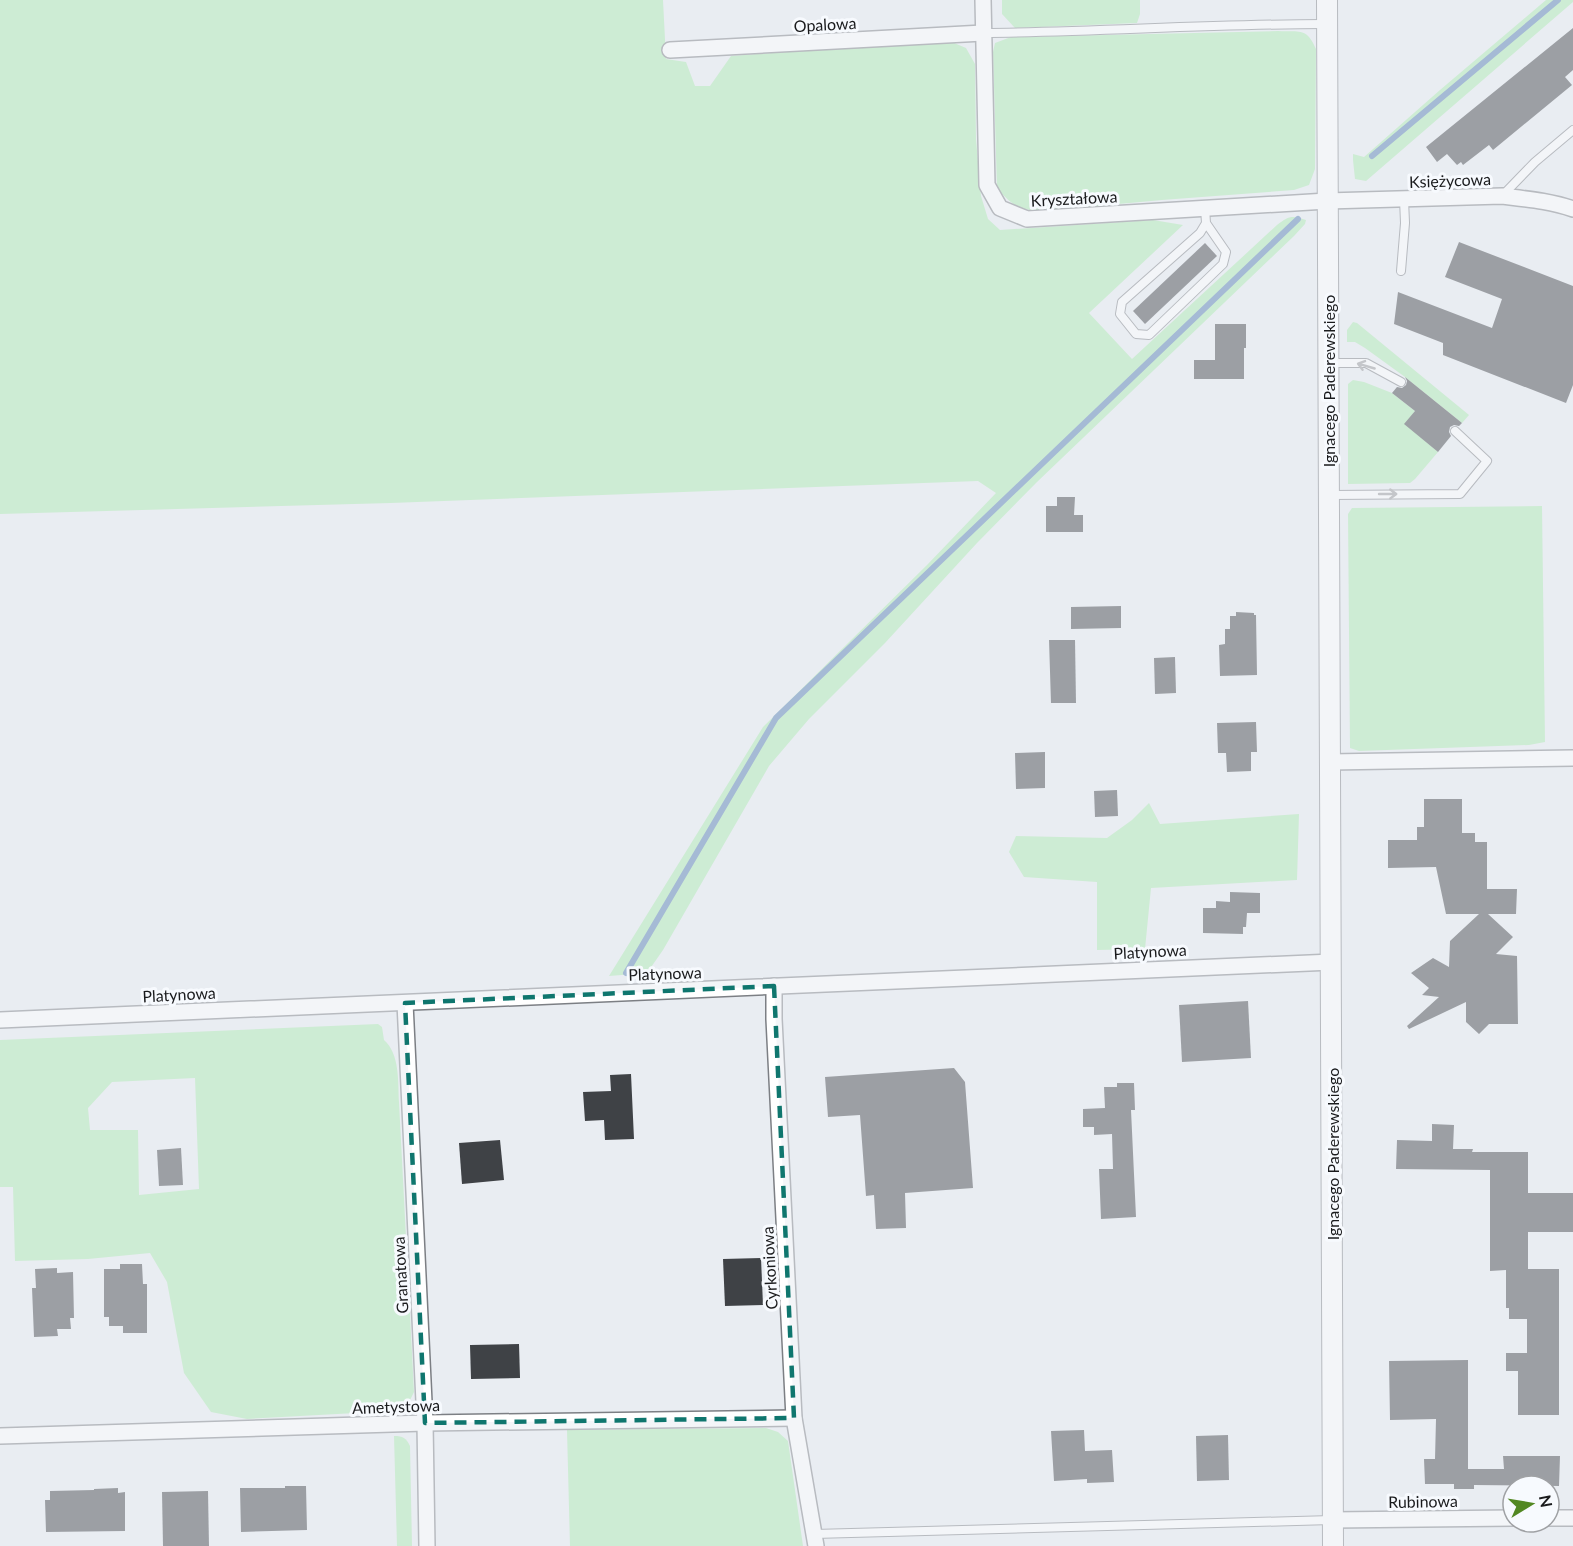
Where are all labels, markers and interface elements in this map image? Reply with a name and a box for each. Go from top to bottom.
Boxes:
street label: Opalowa [793,13,857,35]
street label: Księżycowa [1409,169,1491,191]
street label: Kryształowa [1030,186,1118,210]
street label: Ignacego Paderewskiego [1319,295,1338,467]
one-way arrow [1357,359,1376,370]
one-way arrow [1377,488,1397,500]
street label: Platynowa [1113,940,1187,962]
street label: Platynowa [628,962,702,984]
street label: Platynowa [142,983,216,1005]
street label: Ignacego Paderewskiego [1323,1068,1342,1240]
street label: Cyrkoniowa [757,1226,781,1310]
street label: Granatowa [388,1236,412,1314]
street label: Ametystowa [352,1395,440,1417]
north arrow [1501,1474,1561,1534]
street label: Rubinowa [1388,1491,1458,1511]
text: N [1536,1493,1557,1509]

